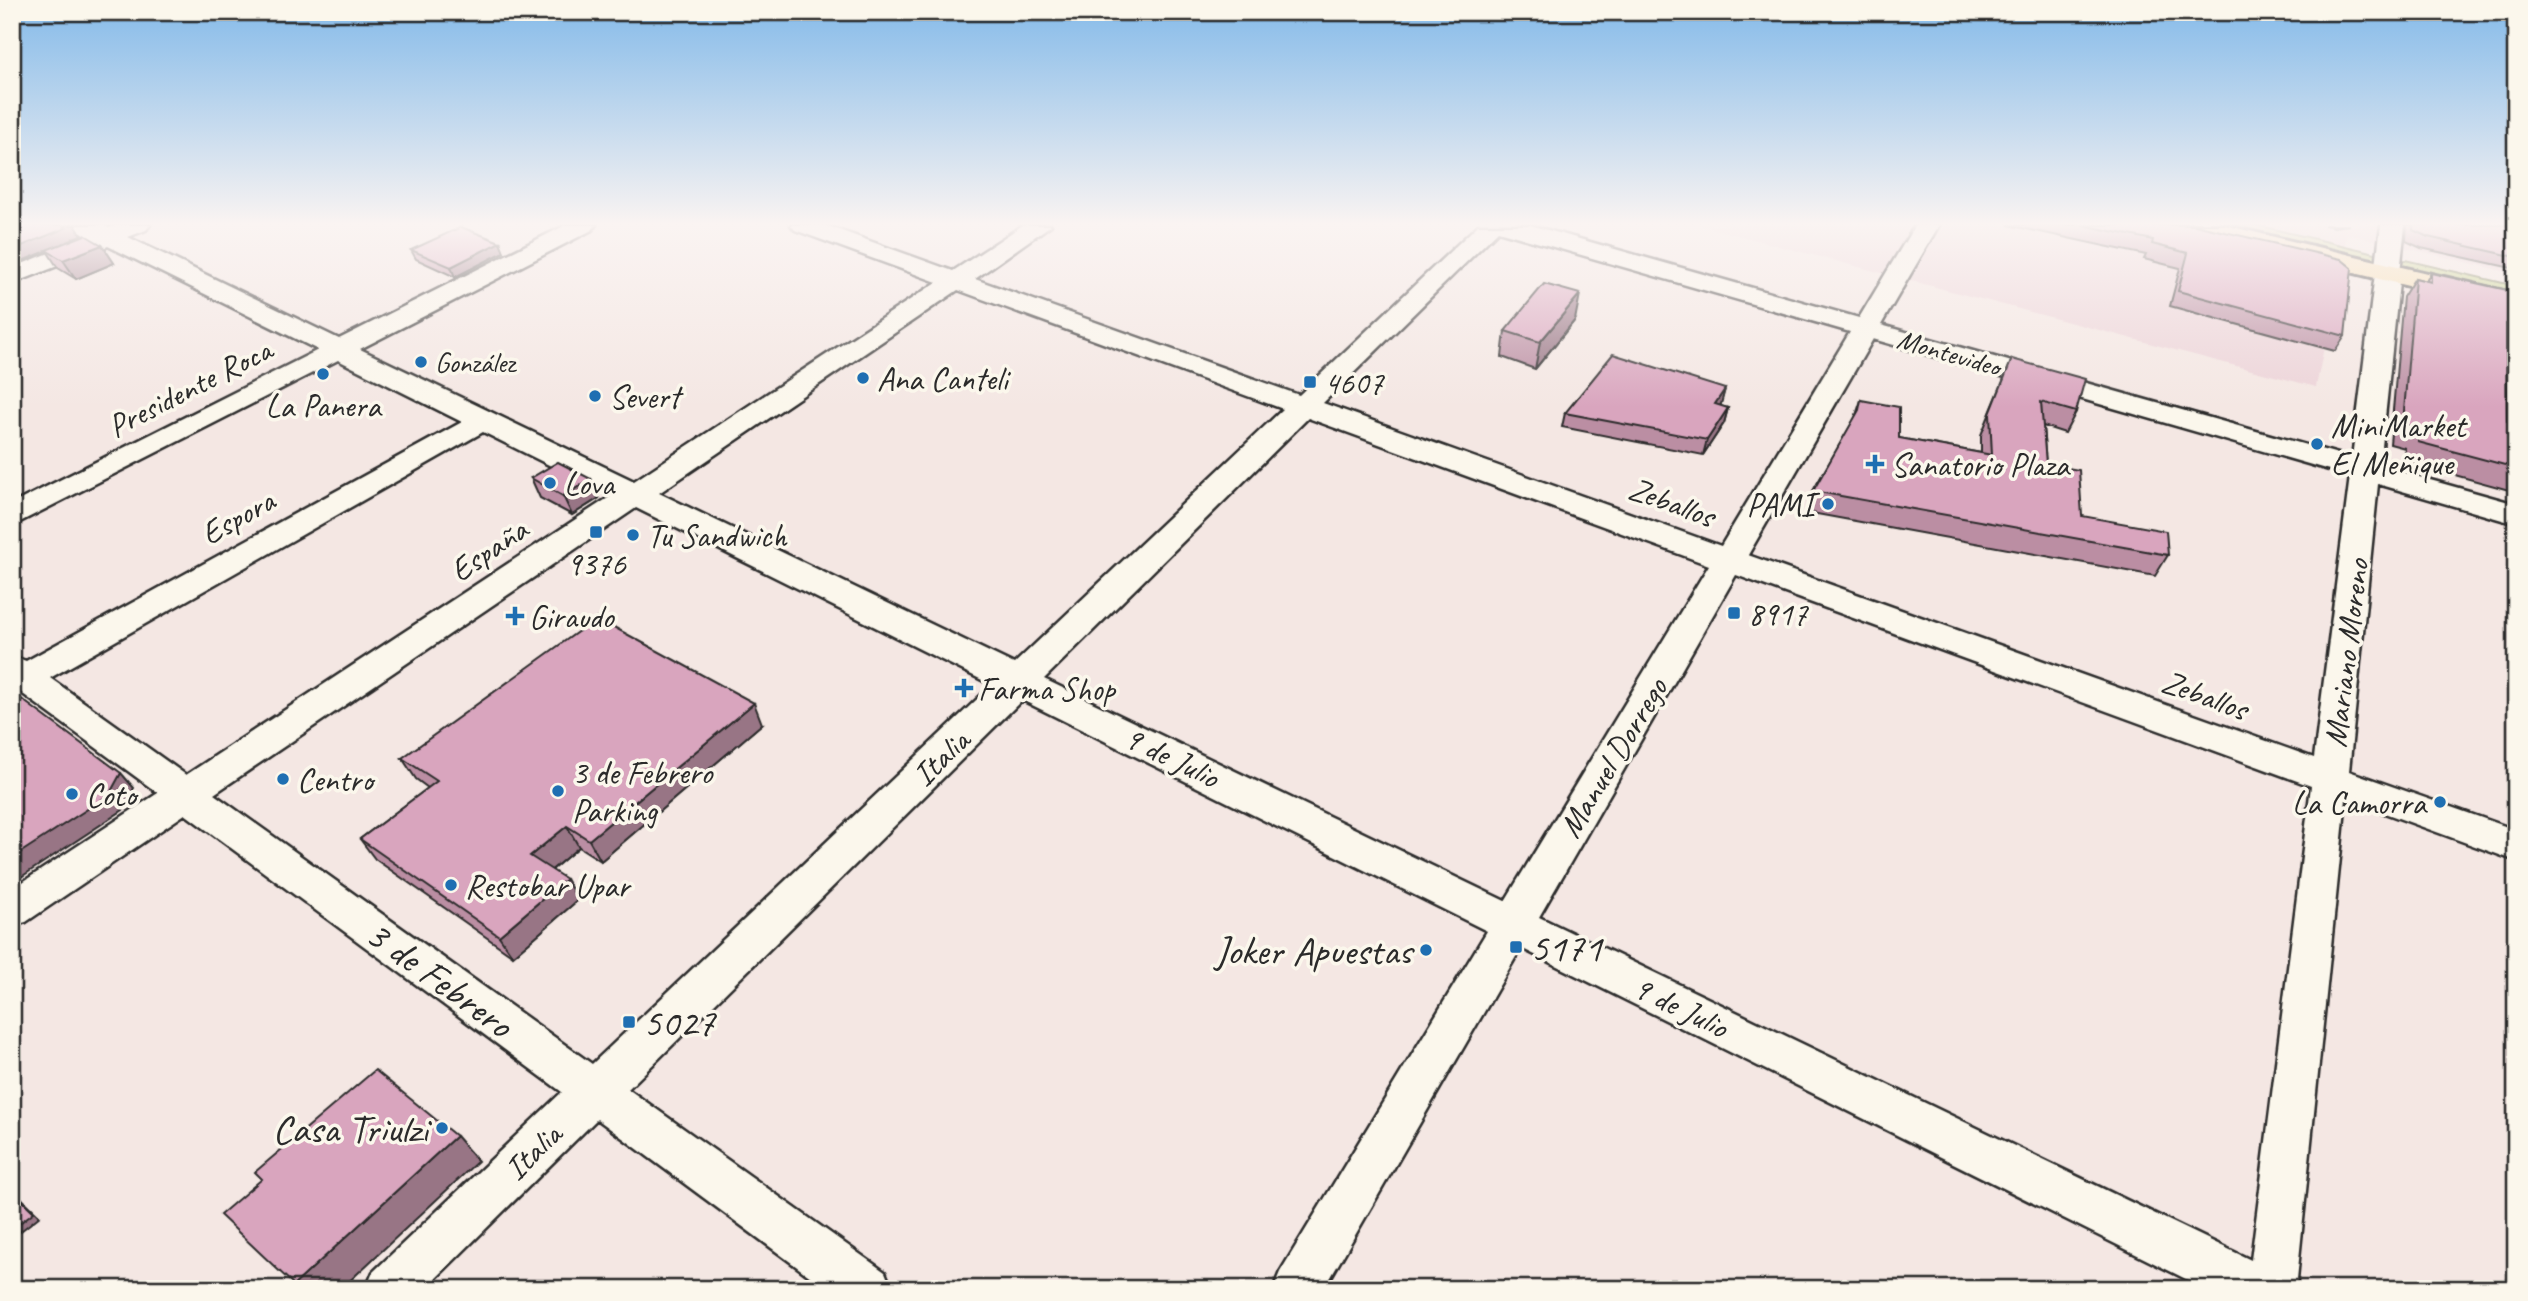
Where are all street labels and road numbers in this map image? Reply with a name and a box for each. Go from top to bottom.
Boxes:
street label: Montevideo [1893,321,2007,385]
street label: Presidente Roca [100,328,281,447]
street label: Zeballos [1623,467,1723,538]
street label: Espora [193,479,283,554]
street label: España [442,507,538,591]
street label: Mariano Moreno [2314,555,2379,749]
street label: Zeballos [2156,660,2256,731]
street label: Manuel Dorrego [1549,669,1678,845]
street label: 9 de Julio [1117,716,1228,799]
street label: Italia [903,719,980,795]
street label: 3 de Febrero [356,909,524,1050]
street label: 9 de Julio [1626,966,1737,1049]
street label: Italia [495,1113,572,1189]

